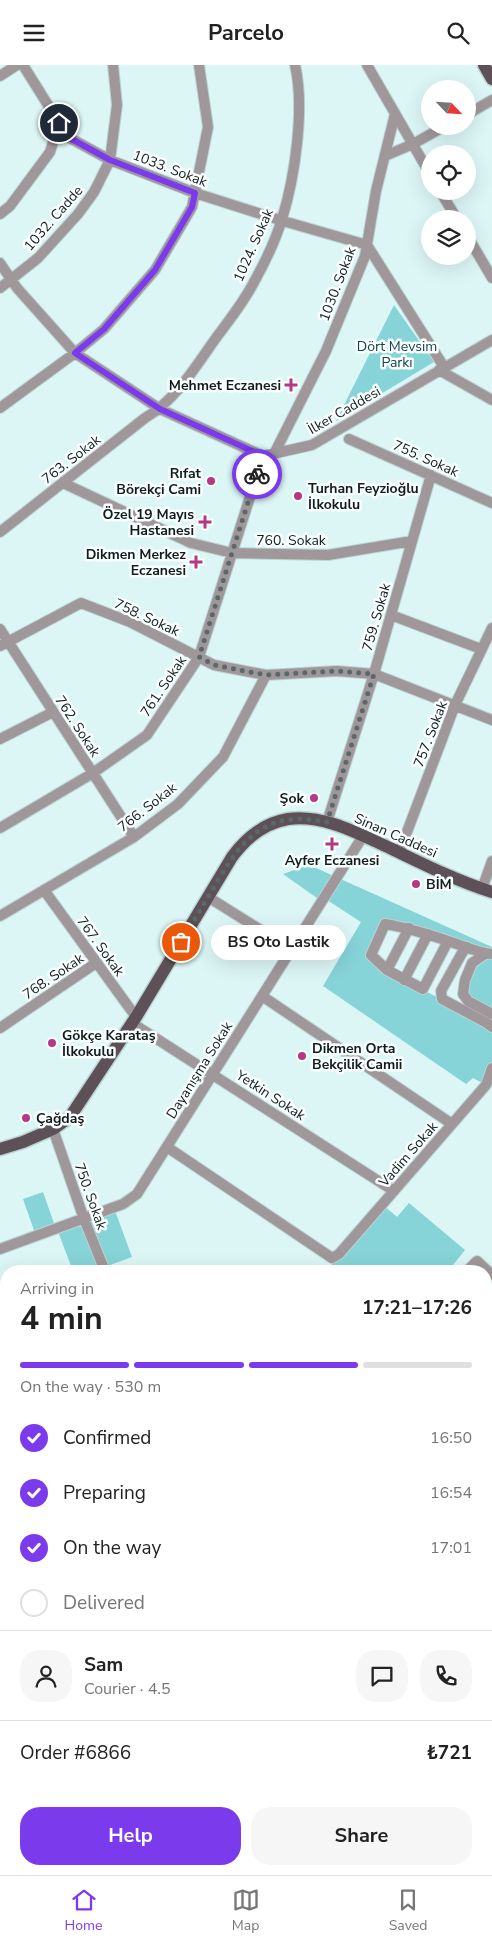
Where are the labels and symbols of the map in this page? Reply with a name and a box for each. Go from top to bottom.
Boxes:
north arrow [421,80,476,135]
pin [38,102,80,144]
street label: 1033. Sokak [130,146,211,192]
street label: 1032. Cadde [20,182,87,255]
street label: 1024. Sokak [229,205,278,285]
street label: 1030. Sokak [315,243,361,324]
park label: Dört Mevsim Parkı [357,337,437,372]
place label: Mehmet Eczanesi [169,376,281,395]
marker: Mehmet Eczanesi [285,379,297,391]
street label: İlker Caddesi [304,382,384,439]
street label: 763. Sokak [38,430,105,488]
street label: 755. Sokak [390,436,462,482]
courier [232,449,282,499]
place label: Rıfat Börekçi Cami [116,464,202,499]
marker: Rıfat Börekçi Cami [205,475,217,487]
place label: Turhan Feyzioğlu İlkokulu [308,479,419,514]
marker: Turhan Feyzioğlu İlkokulu [292,490,304,502]
place label: Özel 19 Mayıs Hastanesi [103,505,194,540]
marker: Özel 19 Mayıs Hastanesi [198,515,212,529]
street label: 760. Sokak [256,531,327,550]
place label: Dikmen Merkez Eczanesi [86,545,186,580]
marker: Dikmen Merkez Eczanesi [190,556,202,568]
street label: 759. Sokak [358,580,395,653]
street label: 758. Sokak [111,594,183,641]
street label: 761. Sokak [136,651,191,720]
street label: 762. Sokak [51,692,105,762]
street label: 757. Sokak [409,697,452,770]
street label: 766. Sokak [114,778,181,836]
place label: Şok [280,789,304,808]
marker: Şok [308,792,320,804]
street label: Sinan Caddesi [351,809,440,862]
marker: Ayfer Eczanesi [326,838,338,850]
place label: Ayfer Eczanesi [285,851,379,870]
place label: BİM [426,875,452,894]
marker: BİM [410,878,422,890]
street label: 767. Sokak [72,913,129,981]
pin [160,921,202,963]
callout: BS Oto Lastik [211,925,346,959]
street label: 768. Sokak [19,948,88,1004]
street label: Dayanışma Sokak [162,1017,237,1122]
place label: Gökçe Karataş İlkokulu [62,1026,156,1061]
marker: Gökçe Karataş İlkokulu [46,1037,58,1049]
place label: Dikmen Orta Bekçilik Camii [312,1039,402,1074]
marker: Dikmen Orta Bekçilik Camii [296,1050,308,1062]
street label: Yetkin Sokak [232,1065,310,1125]
place label: Çağdaş [36,1109,84,1128]
marker: Çağdaş [20,1112,32,1124]
street label: Vadim Sokak [374,1117,443,1192]
street label: 750. Sokak [70,1160,112,1233]

